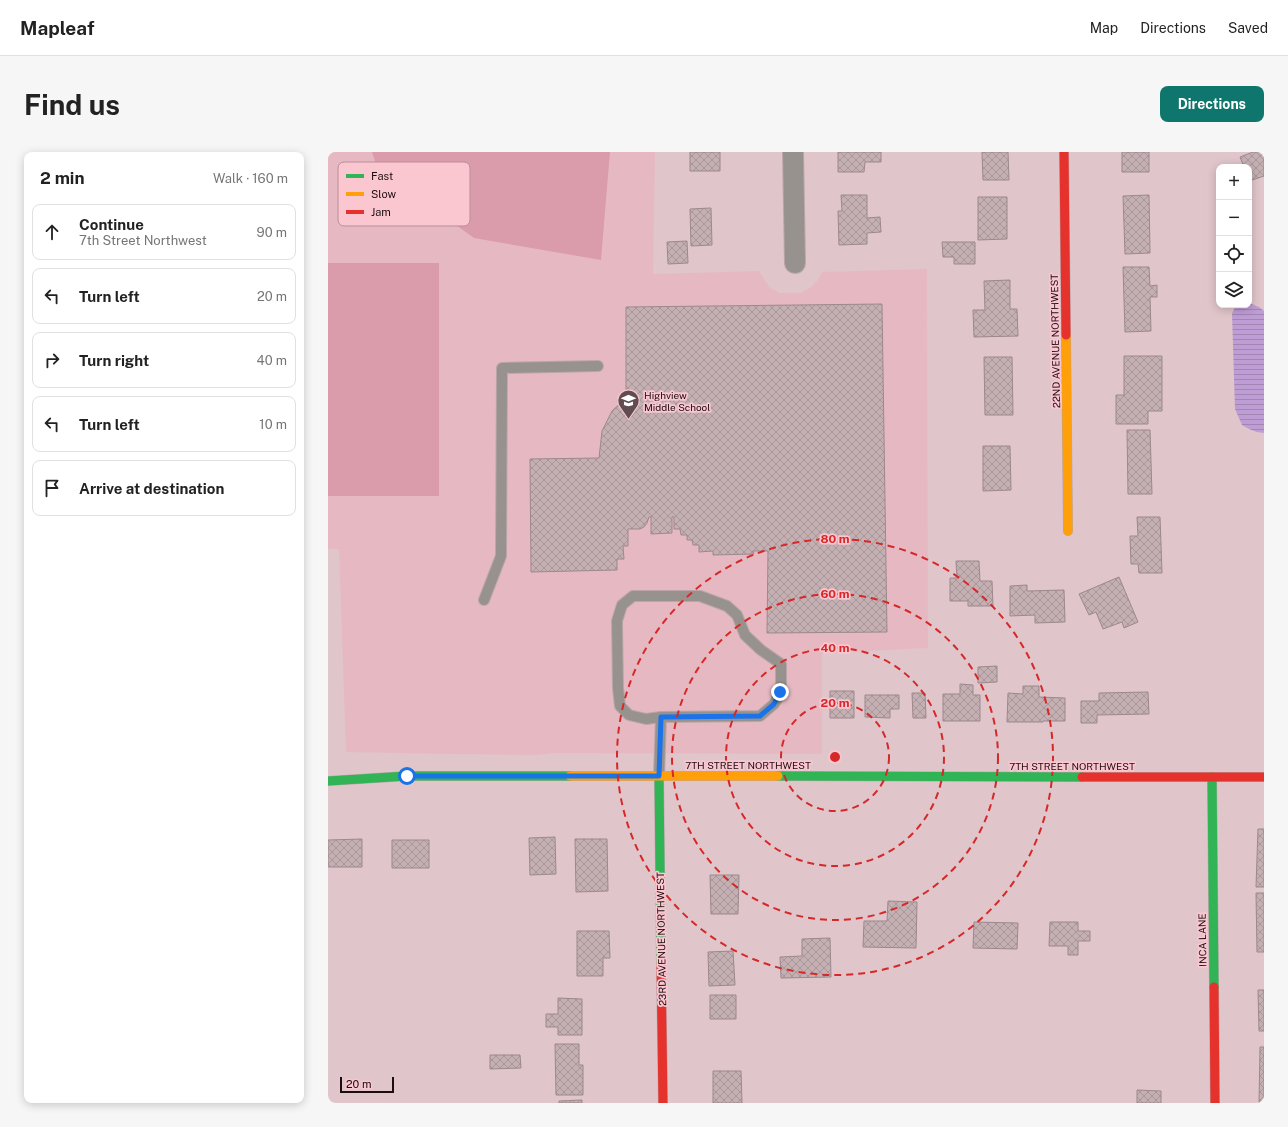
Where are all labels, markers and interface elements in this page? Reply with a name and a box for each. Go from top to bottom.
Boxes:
text: Mapleaf [20,17,94,39]
text: Map [1090,20,1118,36]
text: Directions [1140,20,1206,36]
text: Saved [1228,20,1268,36]
button: Directions [1160,86,1264,122]
text: Find us [24,88,120,121]
legend [338,162,470,226]
map controls [1216,164,1252,308]
button: + [1216,164,1252,200]
text: 2 min [40,168,85,188]
text: Fast [371,170,393,182]
text: Walk · 160 m [213,171,288,186]
text: Slow [371,188,397,200]
button: − [1216,200,1252,236]
text: Jam [371,206,391,218]
text: Continue [79,216,144,233]
icon: ahead [41,221,63,243]
text: 90 m [257,225,287,240]
text: 7th Street Northwest [79,233,207,248]
button: locate [1216,236,1252,272]
button: layers [1216,272,1252,308]
street label: 22ND AVENUE NORTHWEST [1048,274,1062,408]
icon: left [41,285,63,307]
text: Turn left [79,288,140,305]
text: 20 m [257,289,287,304]
icon: right [41,349,63,371]
text: Turn right [79,352,149,369]
text: 40 m [256,353,287,368]
school or university icon: Highview Middle School [615,388,641,421]
place label: Highview Middle School [644,389,710,413]
icon: left [41,413,63,435]
text: Turn left [79,416,140,433]
text: 10 m [259,417,287,432]
icon: arrive [41,477,63,499]
text: Arrive at destination [79,480,224,497]
text: 80 m [820,532,850,546]
text: 60 m [820,587,850,601]
text: 40 m [820,641,850,655]
route end [771,683,789,701]
text: 20 m [821,696,850,710]
centre of rings [828,750,842,764]
street label: 7TH STREET NORTHWEST [685,759,811,771]
street label: 7TH STREET NORTHWEST [1009,760,1135,772]
route start [398,767,416,785]
street label: 23RD AVENUE NORTHWEST [654,872,668,1006]
street label: INCA LANE [1196,913,1208,967]
scale bar [340,1075,394,1094]
text: 20 m [346,1078,371,1090]

